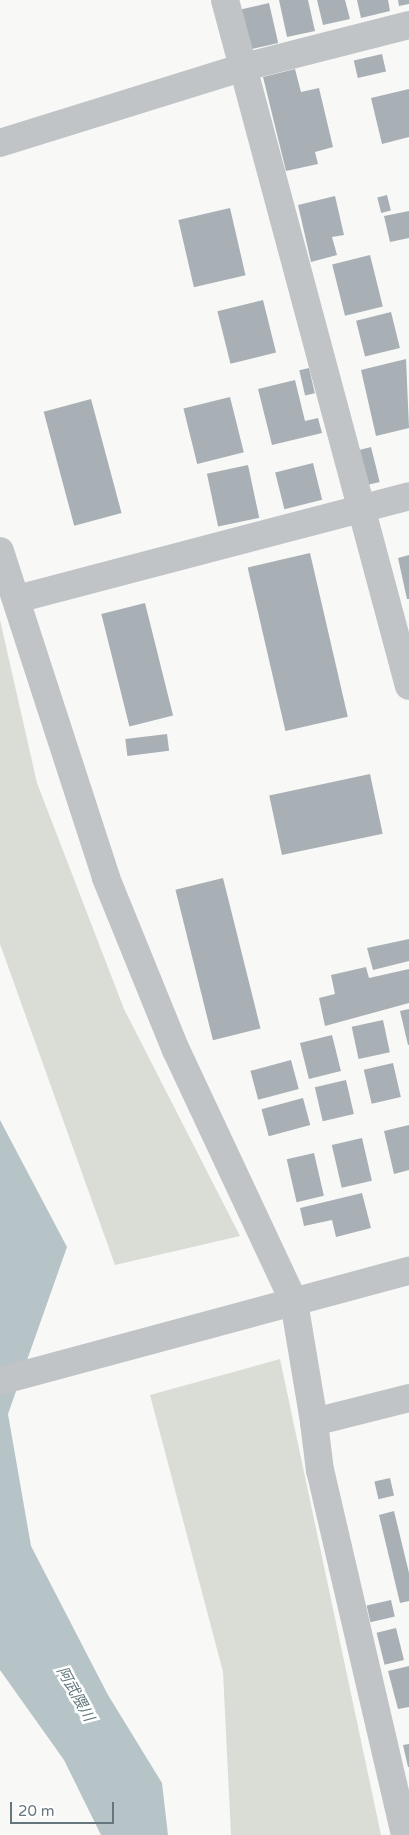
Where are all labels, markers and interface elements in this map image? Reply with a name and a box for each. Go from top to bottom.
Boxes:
water label: 阿武隈川 [53,1663,97,1725]
scale bar [12,1792,116,1824]
text: 20 m [18,1802,55,1820]

